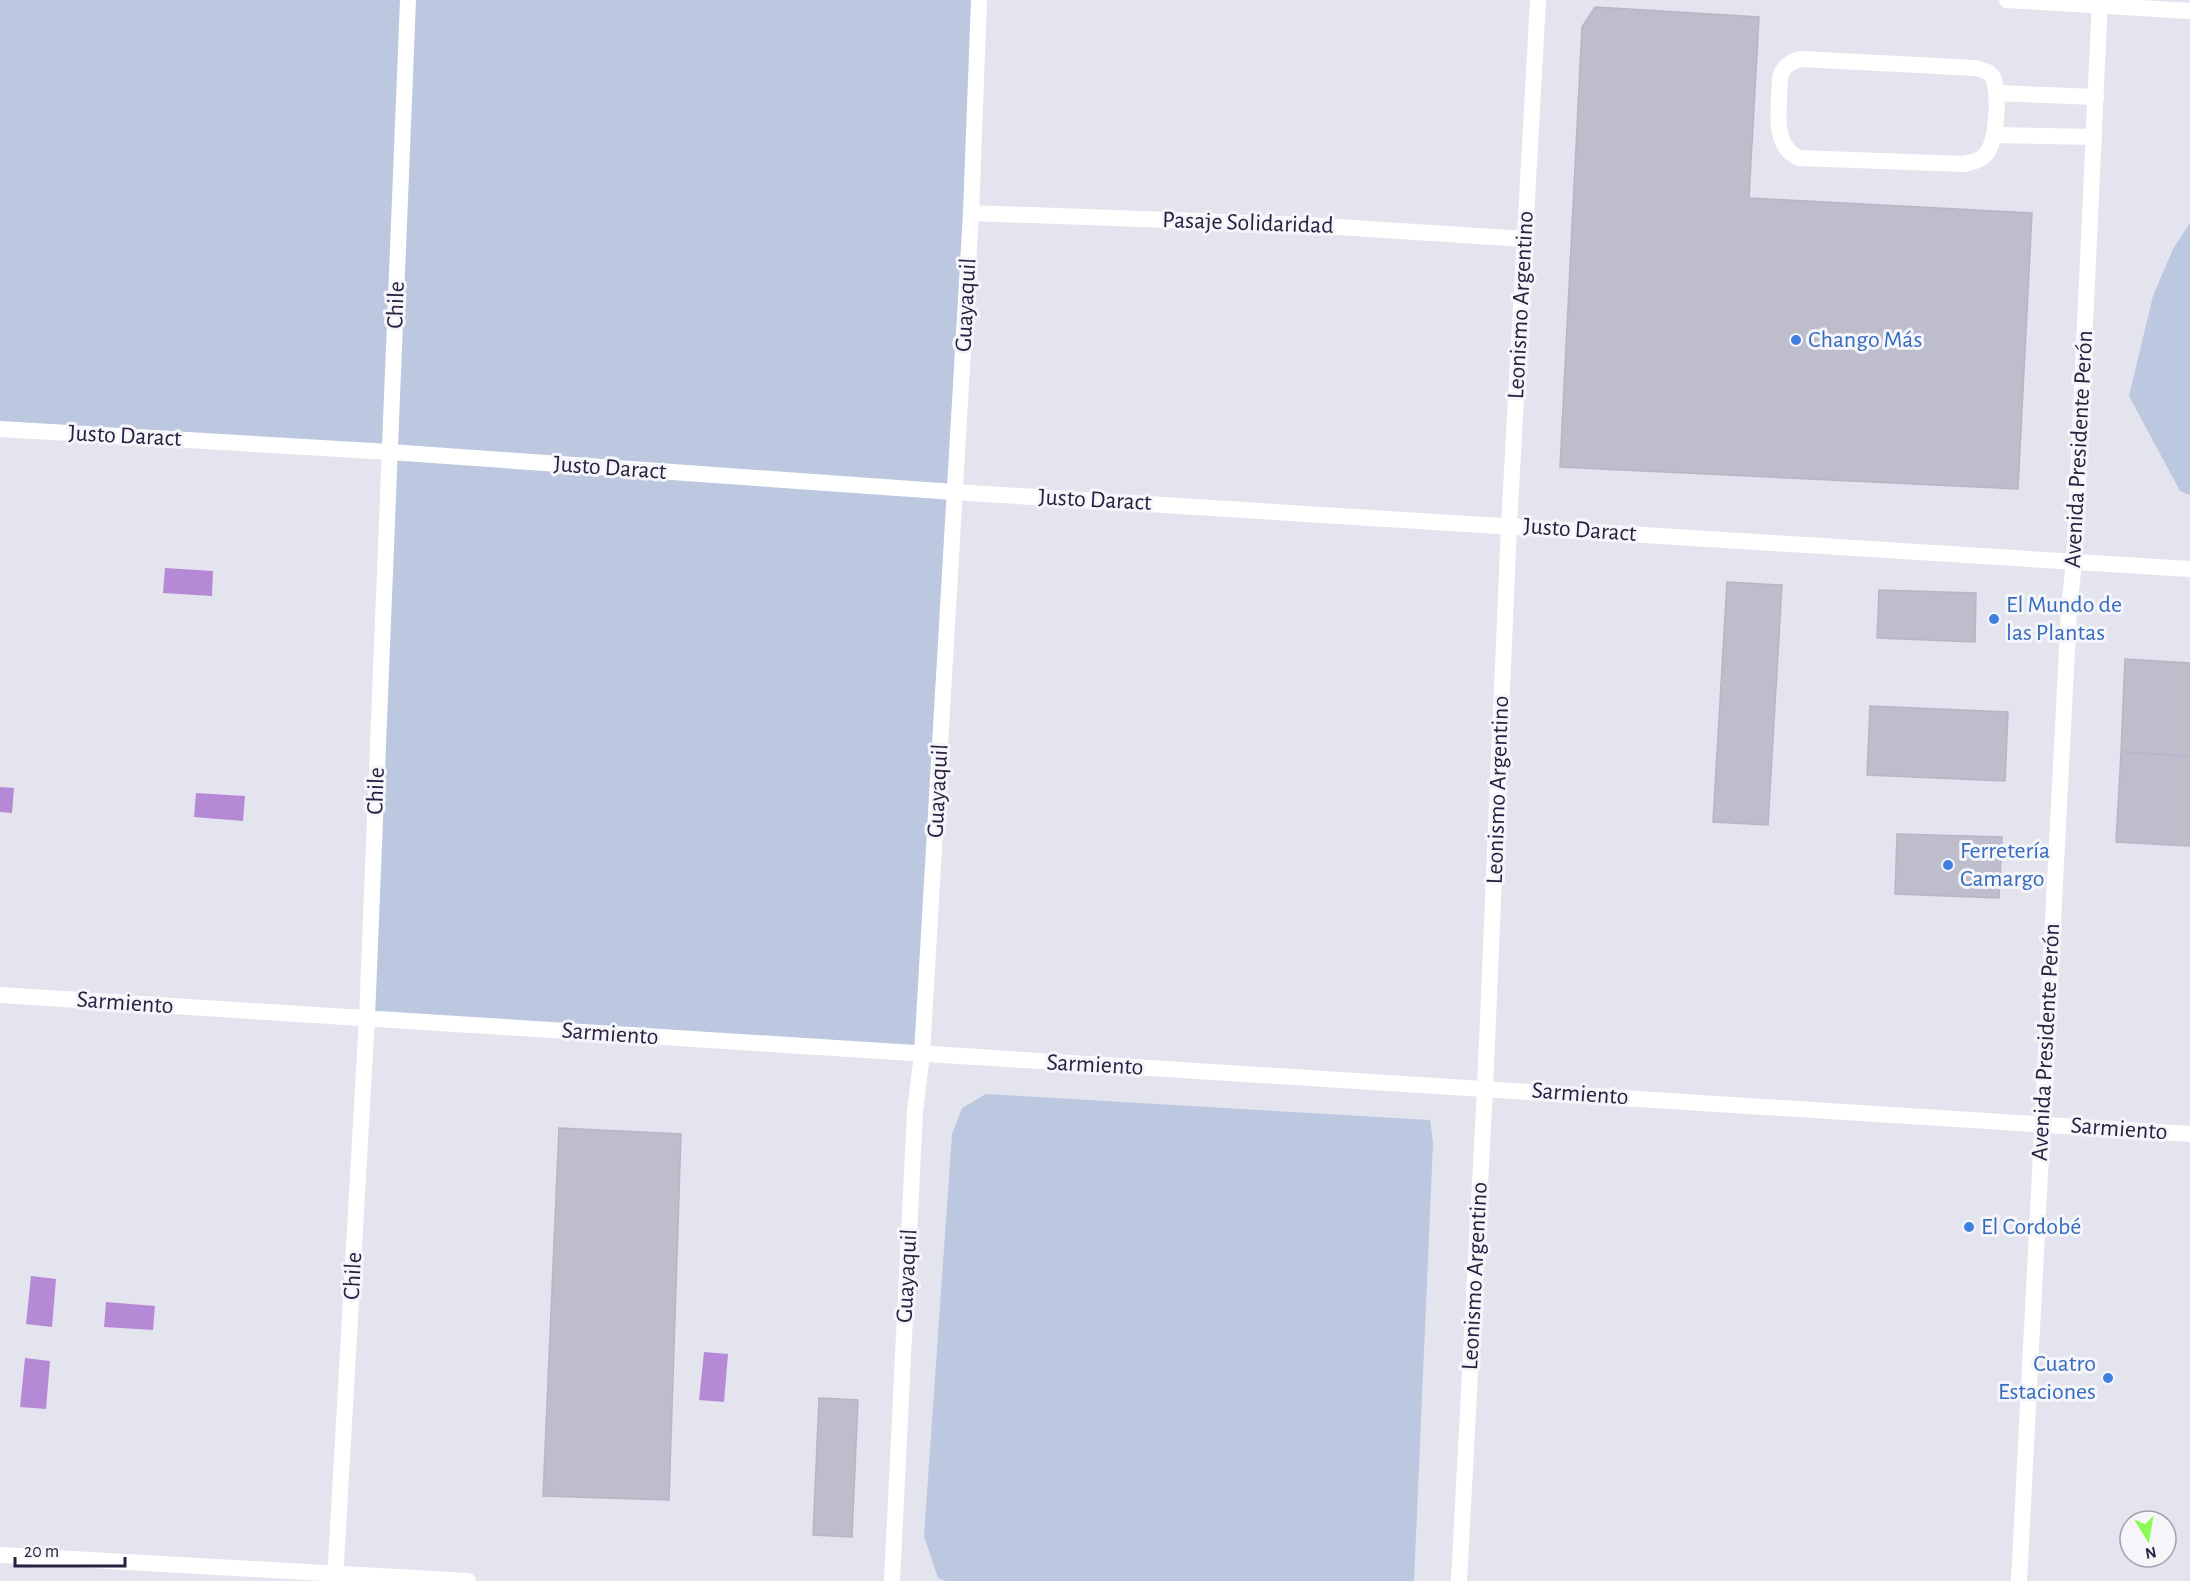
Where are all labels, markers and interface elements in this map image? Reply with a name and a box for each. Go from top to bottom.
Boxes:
street label: Pasaje Solidaridad [1162,208,1334,238]
street label: Leonismo Argentino [1504,210,1538,400]
street label: Guayaquil [952,257,980,353]
street label: Chile [383,281,409,329]
place label: Chango Más [1808,328,1922,352]
street label: Avenida Presidente Perón [2061,330,2097,568]
marker: Chango Más [1789,333,1803,347]
street label: Justo Daract [68,421,182,451]
street label: Justo Daract [553,452,668,484]
street label: Justo Daract [1038,485,1152,515]
street label: Justo Daract [1523,514,1638,546]
place label: El Mundo de las Plantas [2006,593,2122,645]
marker: El Mundo de las Plantas [1987,612,2001,626]
street label: Leonismo Argentino [1483,695,1513,885]
street label: Guayaquil [924,743,952,839]
street label: Chile [363,767,389,815]
place label: Ferretería Camargo [1960,839,2050,891]
marker: Ferretería Camargo [1941,858,1955,872]
street label: Avenida Presidente Perón [2028,923,2064,1161]
street label: Sarmiento [76,988,174,1018]
street label: Sarmiento [561,1019,659,1049]
street label: Sarmiento [1046,1050,1144,1080]
street label: Sarmiento [1531,1079,1629,1109]
street label: Sarmiento [2070,1114,2168,1144]
street label: Leonismo Argentino [1458,1181,1492,1371]
place label: El Cordobé [1981,1215,2081,1239]
marker: El Cordobé [1962,1220,1976,1234]
street label: Guayaquil [893,1228,921,1324]
street label: Chile [340,1252,366,1300]
place label: Cuatro Estaciones [1998,1352,2096,1404]
marker: Cuatro Estaciones [2101,1371,2115,1385]
north arrow [2118,1509,2178,1569]
scale bar [15,1530,124,1568]
text: 20 m [24,1543,59,1561]
text: N [2144,1544,2158,1562]

